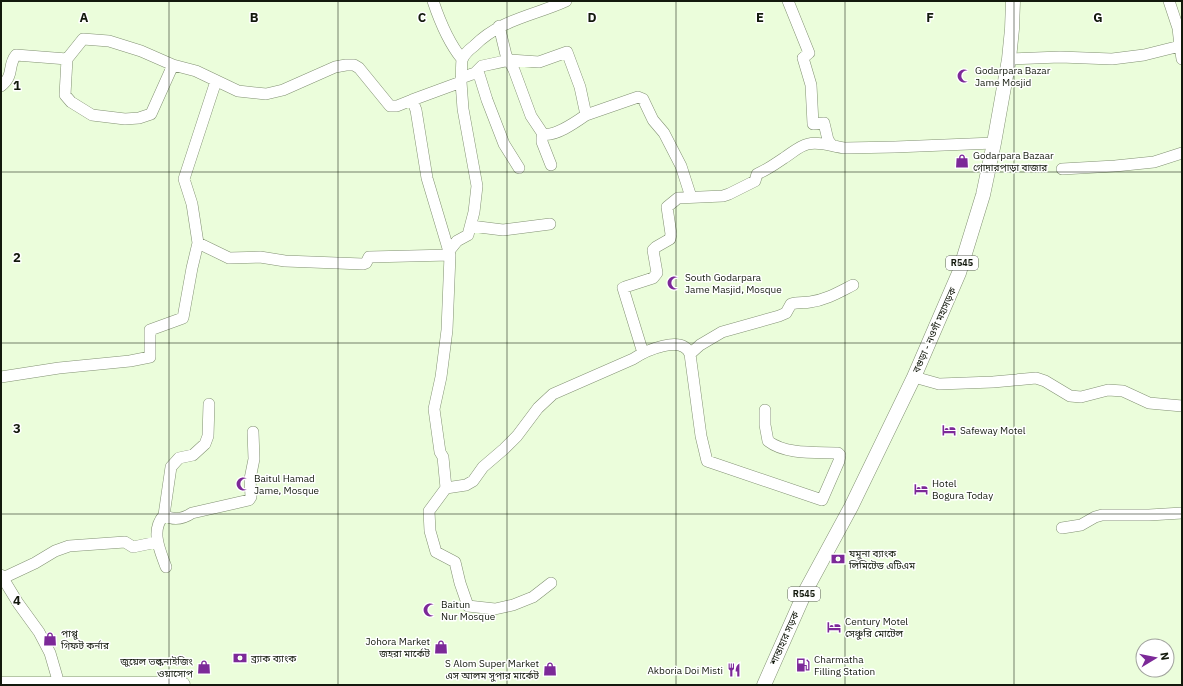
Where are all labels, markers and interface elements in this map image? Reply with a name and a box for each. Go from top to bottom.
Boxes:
text: A [80,9,89,26]
text: B [250,9,259,26]
text: C [418,9,427,26]
text: D [587,9,597,26]
text: E [756,9,764,26]
text: F [926,9,934,26]
text: G [1093,9,1103,26]
place label: Godarpara Bazar Jame Mosjid [975,64,1051,89]
mosque icon: Godarpara Bazar Jame Mosjid [956,68,972,84]
text: 1 [13,77,21,94]
place label: Godarpara Bazaar গোদারপাড়া বাজার [973,149,1054,174]
shop icon: Godarpara Bazaar গোদারপাড়া বাজার [954,153,970,169]
text: 2 [13,249,21,266]
road number: R545 [946,256,978,270]
place label: South Godarpara Jame Masjid, Mosque [685,271,782,296]
mosque icon: South Godarpara Jame Masjid, Mosque [666,275,682,291]
street label: বগুড়া - নওগাঁ মহাসড়ক [909,284,960,376]
text: 3 [13,420,21,437]
hotel icon: Safeway Motel [941,422,957,438]
place label: Safeway Motel [960,424,1026,437]
place label: Baitul Hamad Jame, Mosque [254,472,320,497]
mosque icon: Baitul Hamad Jame, Mosque [235,476,251,492]
place label: Hotel Bogura Today [932,477,993,502]
hotel icon: Hotel Bogura Today [913,481,929,497]
place label: যমুনা ব্যাংক লিমিটেড এটিএম [848,547,916,572]
bank icon: যমুনা ব্যাংক লিমিটেড এটিএম [830,551,846,567]
road number: R545 [788,587,820,601]
text: 4 [13,592,21,609]
place label: Baitun Nur Mosque [441,598,496,623]
mosque icon: Baitun Nur Mosque [422,602,438,618]
street label: শান্তাহার সড়ক [766,608,802,668]
place label: Century Motel সেঞ্চুরি মোটেল [845,615,908,640]
hotel icon: Century Motel সেঞ্চুরি মোটেল [826,619,842,635]
place label: পাপ্পু গিফট কর্নার [60,627,110,652]
shop icon: পাপ্পু গিফট কর্নার [42,631,58,647]
place label: Johora Market জহরা মার্কেট [365,635,431,660]
north arrow [1135,638,1175,678]
shop icon: Johora Market জহরা মার্কেট [433,639,449,655]
bank icon: ব্র্যাক ব্যাংক [232,650,248,666]
text: N [1157,651,1172,661]
place label: ব্র্যাক ব্যাংক [250,652,297,665]
place label: Charmatha Filling Station [814,653,875,678]
place label: জুয়েল ভল্কনাইজিং ওয়াসোপ [119,655,194,680]
place label: S Alom Super Market এস আলম সুপার মার্কেট [445,657,540,682]
fuel station icon: Charmatha Filling Station [795,657,811,673]
shop icon: জুয়েল ভল্কনাইজিং ওয়াসোপ [196,659,212,675]
shop icon: S Alom Super Market এস আলম সুপার মার্কেট [542,661,558,677]
restaurant icon: Akboria Doi Misti [726,662,742,678]
place label: Akboria Doi Misti [647,664,723,677]

